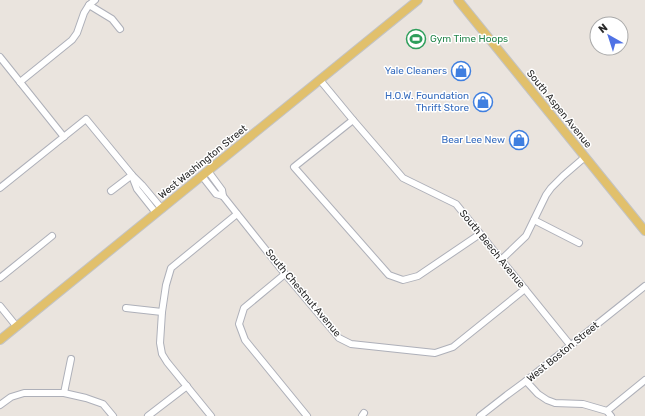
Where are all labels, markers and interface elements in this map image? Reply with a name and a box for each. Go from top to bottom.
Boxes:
north arrow [589,16,629,56]
text: N [596,21,610,36]
sports icon: Gym Time Hoops [405,28,427,50]
place label: Gym Time Hoops [430,33,508,45]
shop icon: Yale Cleaners [450,60,472,82]
place label: Yale Cleaners [385,65,447,77]
street label: South Aspen Avenue [524,68,594,151]
place label: H.O.W. Foundation Thrift Store [385,90,469,114]
shop icon: H.O.W. Foundation Thrift Store [472,91,494,113]
street label: West Washington Street [156,122,250,202]
shop icon: Bear Lee New [508,129,530,151]
place label: Bear Lee New [442,134,505,146]
street label: South Beech Avenue [457,207,527,291]
street label: South Chestnut Avenue [263,247,344,340]
street label: West Boston Street [524,319,602,385]

